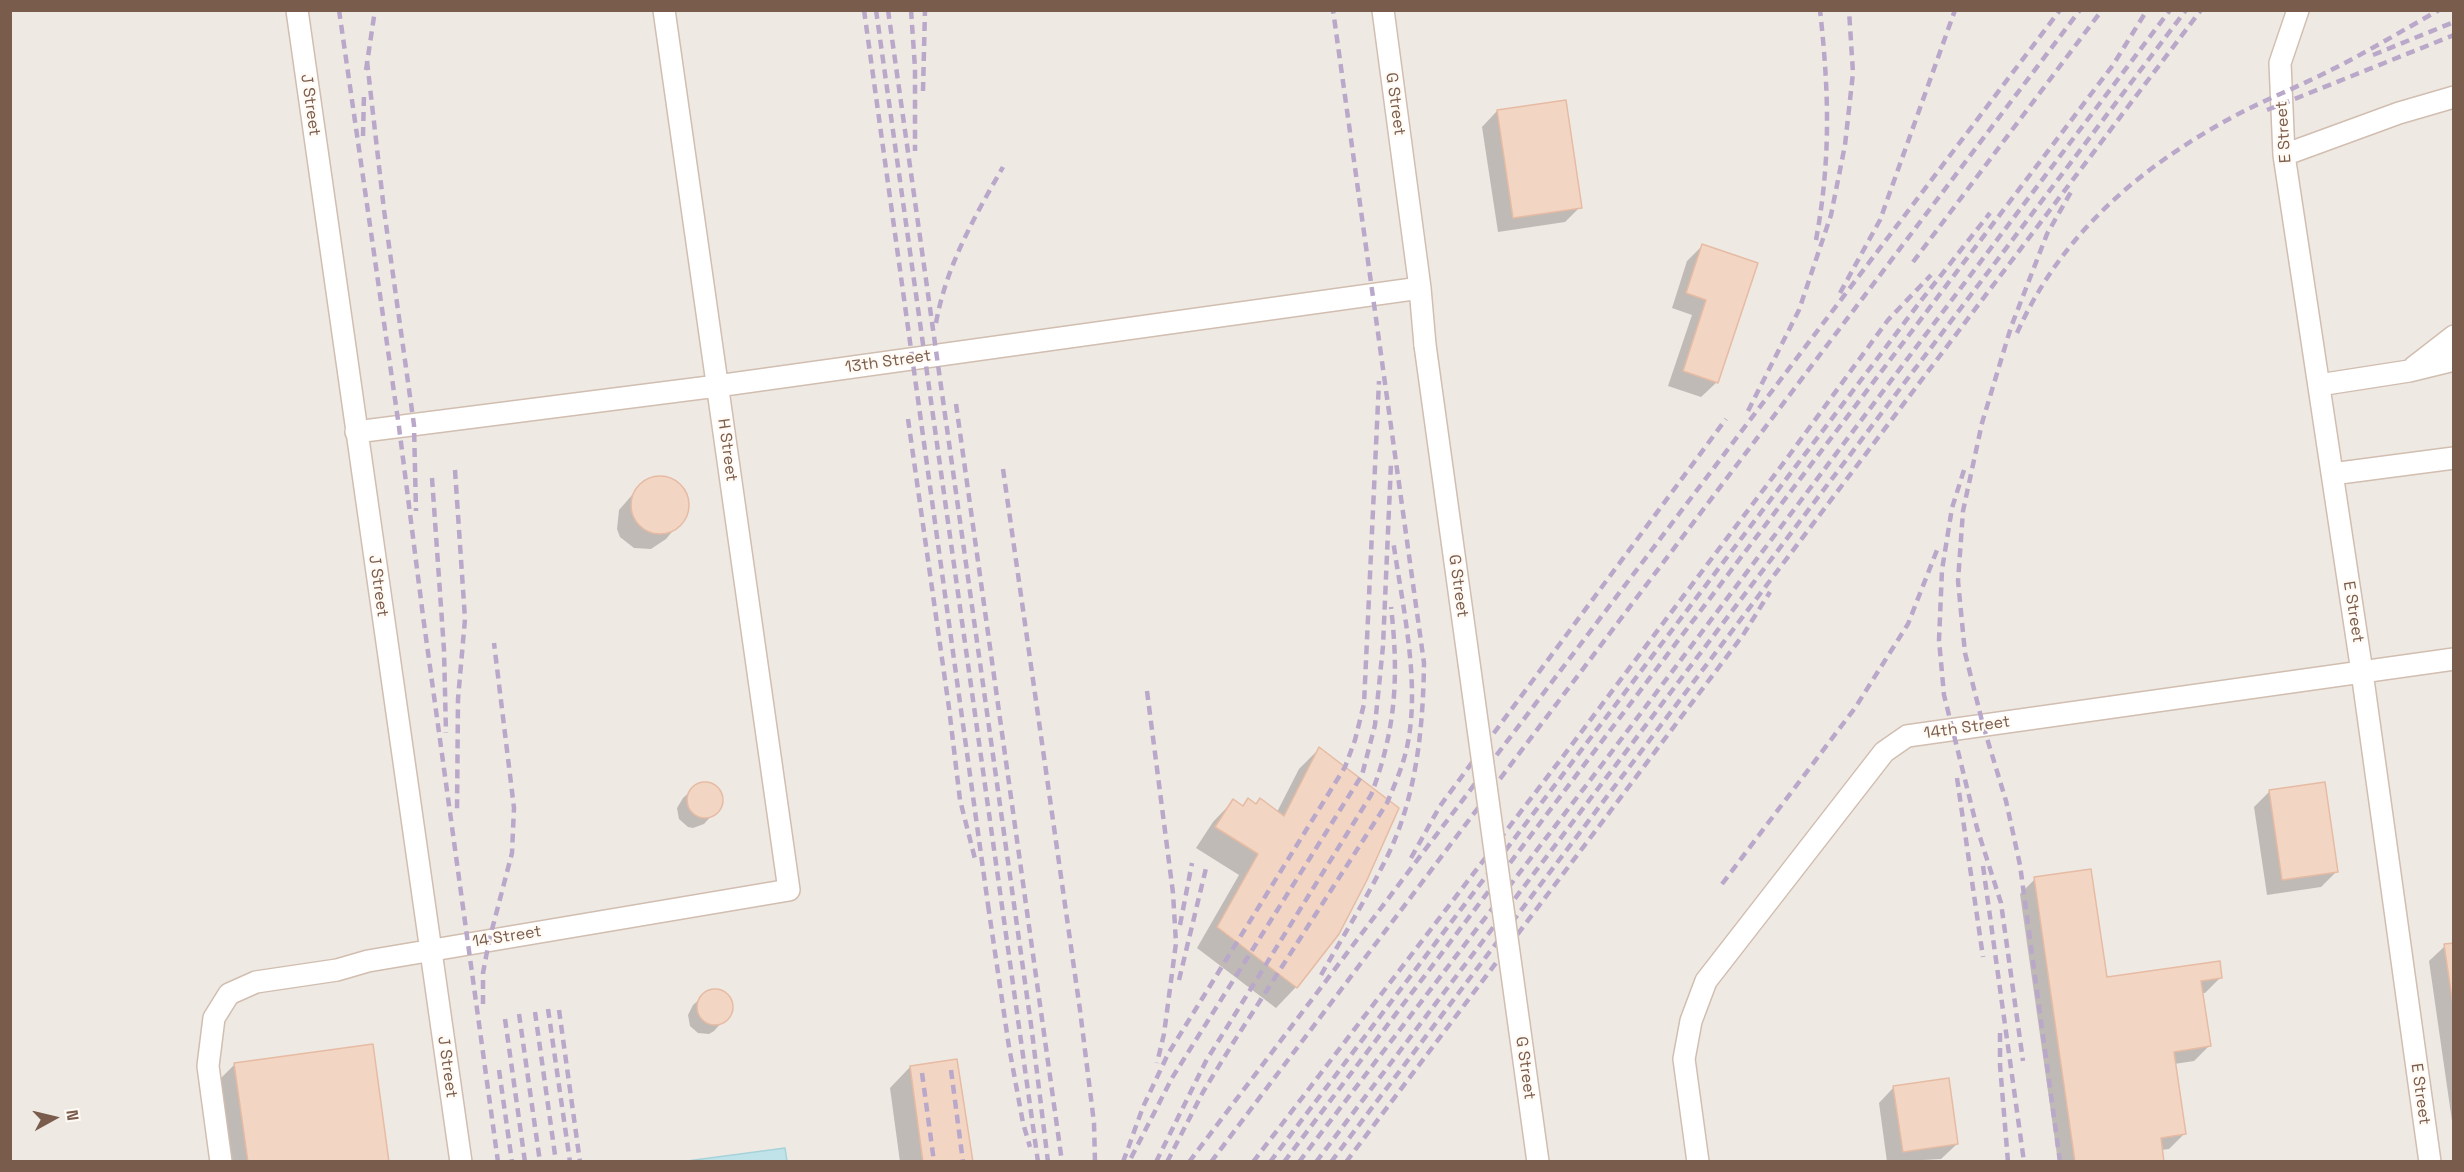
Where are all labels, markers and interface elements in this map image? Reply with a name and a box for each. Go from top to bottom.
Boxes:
street label: G Street [1381,71,1409,137]
street label: J Street [296,73,324,137]
street label: E Street [2272,100,2296,164]
street label: 13th Street [844,346,932,378]
street label: H Street [713,417,741,483]
street label: G Street [1444,553,1472,619]
street label: J Street [364,554,392,618]
street label: E Street [2339,580,2367,644]
street label: 14th Street [1923,712,2011,744]
street label: 14 Street [471,922,543,952]
street label: J Street [433,1035,461,1099]
street label: G Street [1511,1035,1539,1101]
street label: E Street [2406,1062,2434,1126]
north arrow [24,1088,84,1148]
text: N [61,1109,83,1122]

